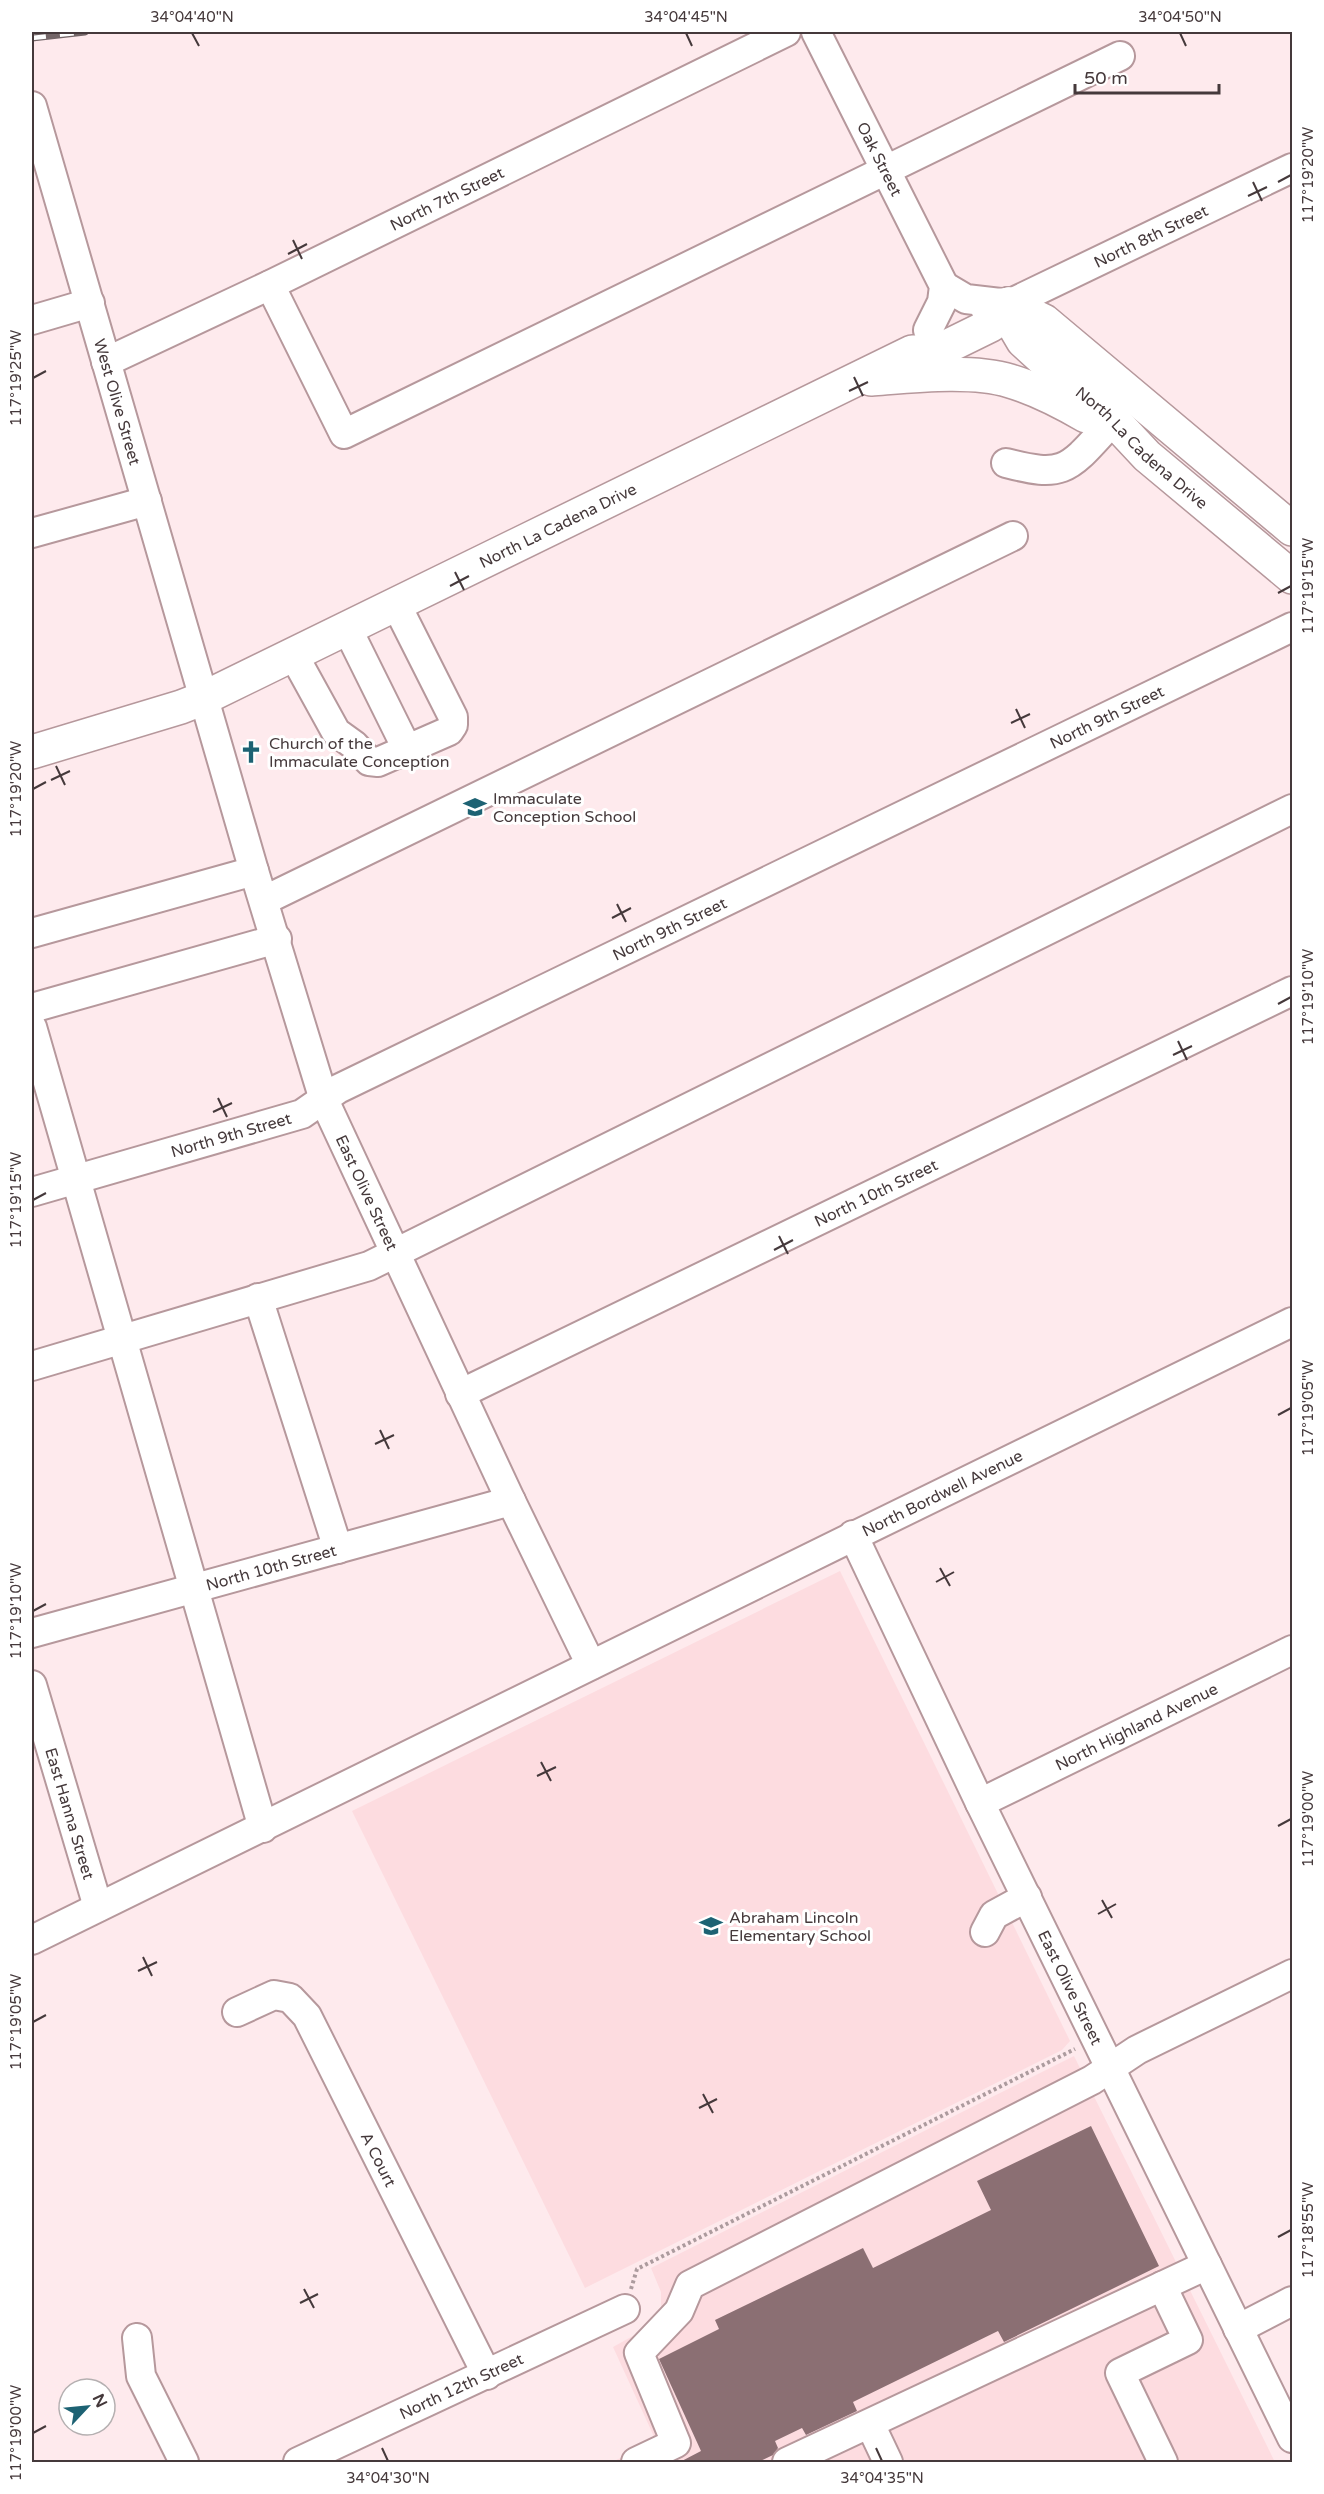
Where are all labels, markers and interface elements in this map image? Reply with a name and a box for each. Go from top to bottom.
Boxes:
text: 34°04'40"N [150,8,234,26]
text: 34°04'45"N [644,8,728,26]
text: 34°04'50"N [1138,8,1222,26]
scale bar [1075,57,1219,95]
text: 50 m [1084,67,1128,89]
street label: Oak Street [852,119,906,200]
text: 117°19'20"W [1299,127,1317,223]
street label: North 7th Street [387,163,507,236]
street label: North 8th Street [1091,201,1211,273]
text: 117°19'25"W [7,330,25,426]
street label: West Olive Street [89,337,145,468]
street label: North La Cadena Drive [1071,383,1212,514]
street label: North La Cadena Drive [476,479,640,573]
text: 117°19'15"W [1299,538,1317,634]
street label: North 9th Street [1047,682,1168,754]
place label: Church of the Immaculate Conception [269,734,450,772]
church icon: Church of the Immaculate Conception [238,739,264,765]
text: 117°19'20"W [7,741,25,837]
place label: Immaculate Conception School [493,789,636,827]
school or university icon: Immaculate Conception School [462,794,488,820]
street label: North 9th Street [609,893,730,966]
text: 117°19'10"W [1299,949,1317,1045]
street label: North 9th Street [169,1109,294,1162]
street label: East Olive Street [331,1132,402,1254]
text: 117°19'15"W [7,1152,25,1248]
street label: North 10th Street [811,1155,941,1232]
text: 117°19'05"W [1299,1360,1317,1456]
street label: North Bordwell Avenue [859,1446,1026,1542]
street label: North 10th Street [204,1541,339,1596]
text: 117°19'10"W [7,1563,25,1659]
street label: North Highland Avenue [1052,1679,1221,1776]
street label: East Hanna Street [40,1745,98,1882]
text: 117°19'00"W [1299,1771,1317,1867]
place label: Abraham Lincoln Elementary School [729,1908,871,1946]
school or university icon: Abraham Lincoln Elementary School [698,1913,724,1939]
street label: East Olive Street [1033,1927,1106,2048]
text: 117°19'05"W [7,1974,25,2070]
street label: A Court [356,2129,400,2190]
text: 117°18'55"W [1299,2182,1317,2278]
street label: North 12th Street [396,2349,527,2424]
north arrow [57,2377,117,2437]
text: 117°19'00"W [7,2385,25,2481]
text: N [88,2391,111,2411]
text: 34°04'30"N [346,2469,430,2487]
text: 34°04'35"N [840,2469,924,2487]

